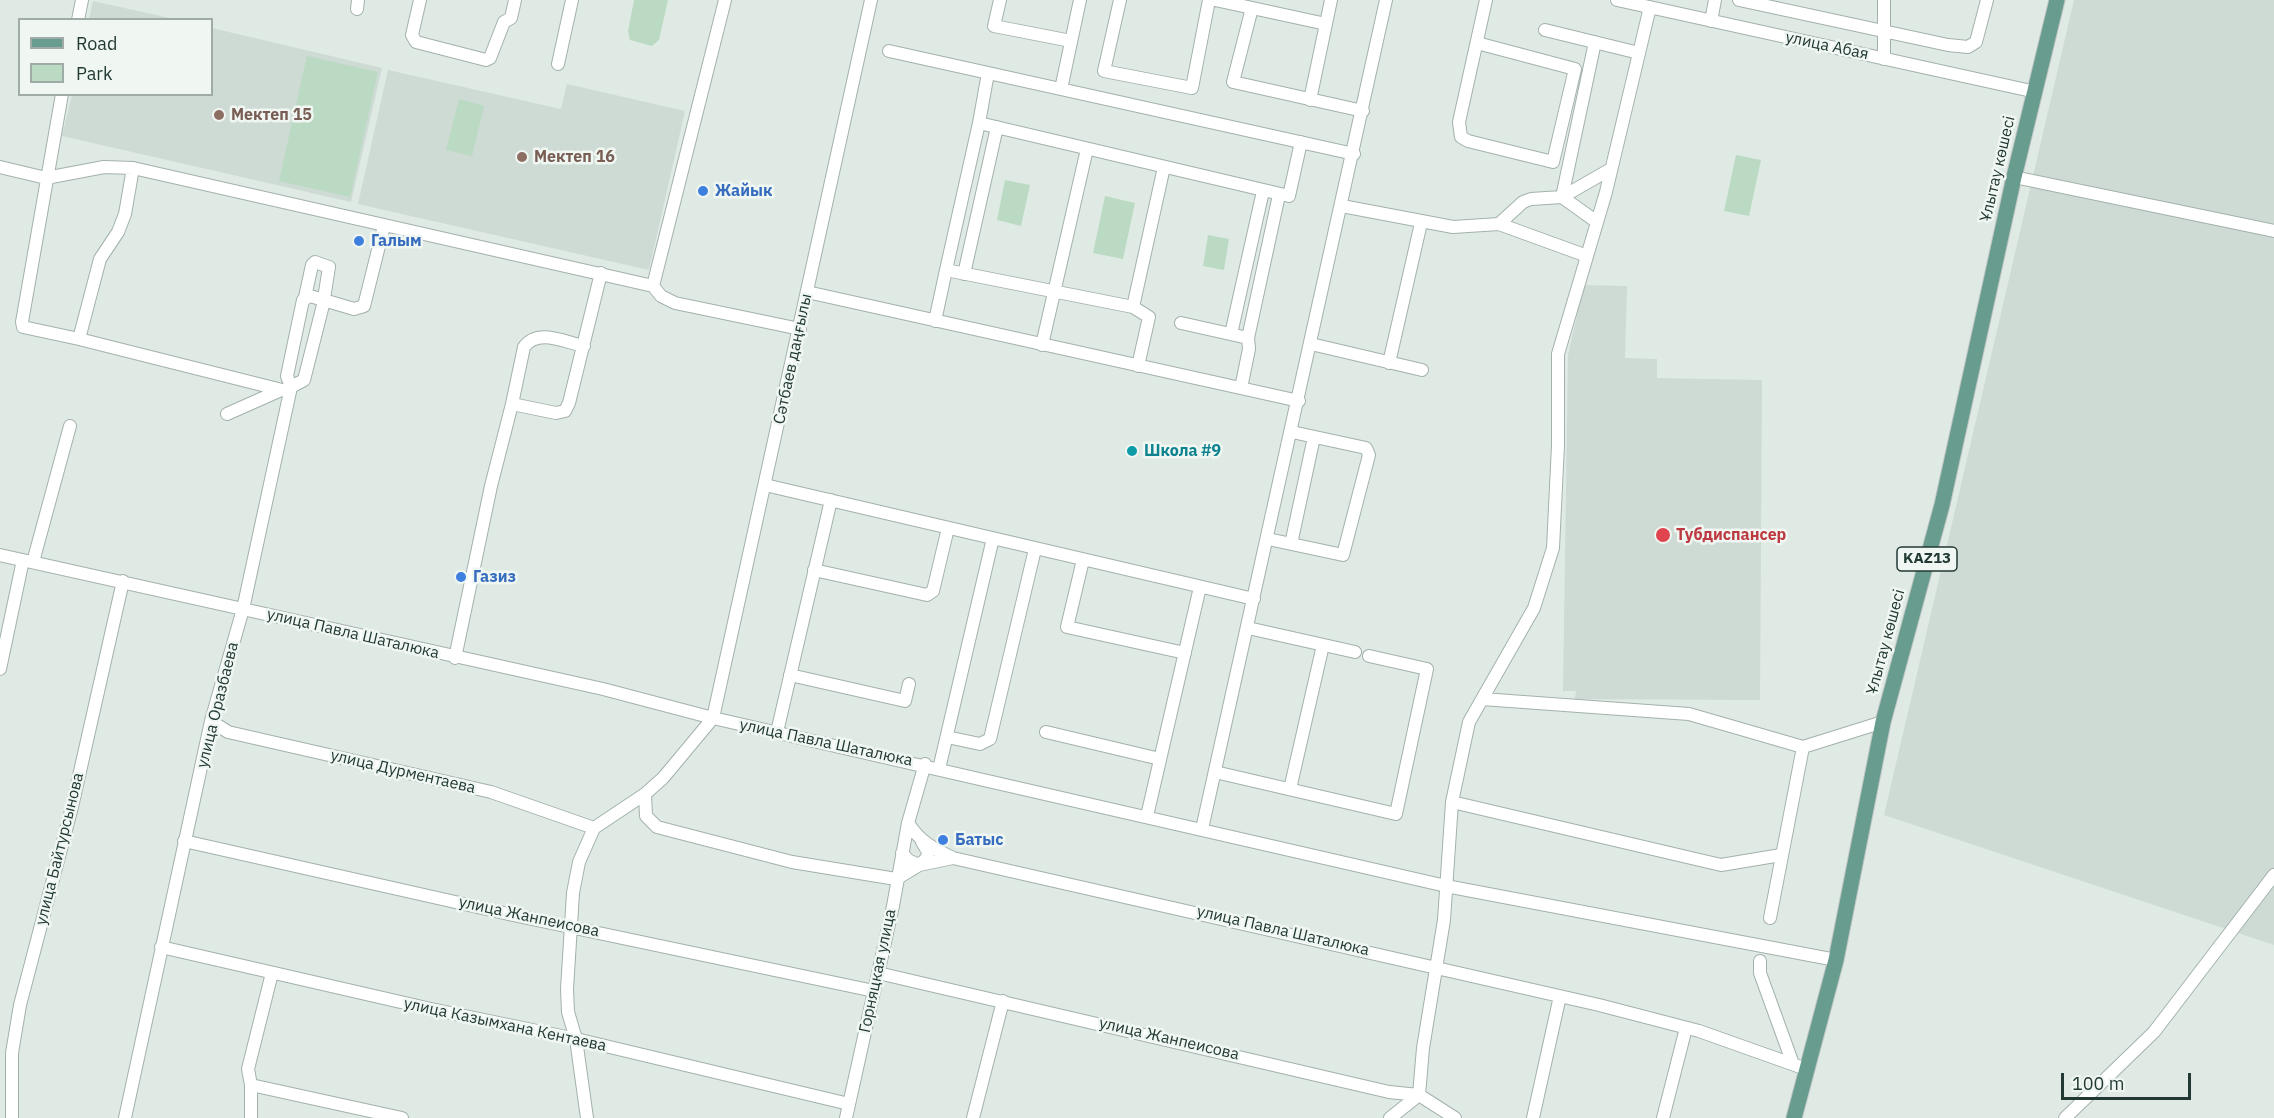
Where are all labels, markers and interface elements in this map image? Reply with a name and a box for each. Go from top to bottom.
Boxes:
legend [18,18,213,96]
street label: улица Абая [1784,28,1870,64]
text: Road [76,32,117,55]
text: Park [76,62,112,85]
place label: Мектеп 15 [231,105,312,125]
marker: Мектеп 15 [212,108,226,122]
street label: Ұлытау көшесі [1976,114,2020,224]
place label: Мектеп 16 [534,147,615,167]
marker: Мектеп 16 [515,150,529,164]
place label: Жайык [715,181,772,201]
marker: Жайык [696,184,710,198]
place label: Галым [371,231,422,251]
marker: Галым [352,234,366,248]
street label: Сәтбаев даңғылы [770,292,816,426]
place label: Школа #9 [1144,441,1221,461]
marker: Школа #9 [1125,444,1139,458]
place label: Тубдиспансер [1676,525,1786,545]
marker: Тубдиспансер [1654,526,1672,544]
road number: KAZ13 [1897,547,1957,571]
place label: Газиз [473,567,516,587]
marker: Газиз [454,570,468,584]
street label: Ұлытау көшесі [1863,587,1909,697]
street label: улица Павла Шаталюка [265,605,441,663]
street label: улица Оразбаева [193,640,243,770]
street label: улица Павла Шаталюка [738,715,914,771]
street label: улица Дурментаева [329,746,477,798]
street label: улица Байтурсынова [32,771,88,927]
place label: Батыс [955,830,1003,850]
marker: Батыс [936,833,950,847]
street label: улица Жанпеисова [457,893,601,941]
street label: улица Павла Шаталюка [1195,902,1371,960]
street label: Горняцкая улица [856,907,900,1035]
street label: улица Казымхана Кентаева [402,994,608,1056]
street label: улица Жанпеисова [1097,1014,1241,1064]
scale bar [2064,1061,2194,1099]
text: 100 m [2072,1072,2124,1095]

